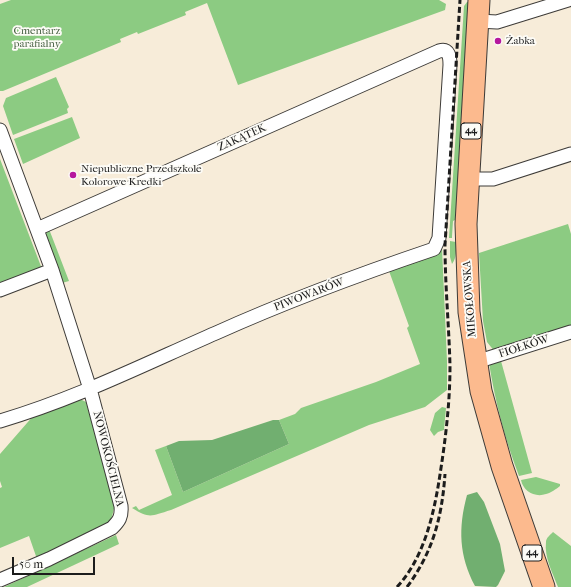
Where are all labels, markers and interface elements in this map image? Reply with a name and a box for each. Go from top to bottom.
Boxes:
park label: Cmentarz parafialny [14,24,60,50]
place label: Żabka [506,34,535,48]
marker: Żabka [493,36,503,46]
street label: ZAKĄTEK [216,121,268,155]
road number: 44 [461,123,481,139]
place label: Niepubliczne Przedszkole Kolorowe Kredki [81,162,202,188]
marker: Niepubliczne Przedszkole Kolorowe Kredki [68,170,78,180]
street label: MIKOŁOWSKA [461,260,479,338]
street label: PIWOWARÓW [272,276,346,314]
street label: FIOŁKÓW [497,333,551,361]
street label: NOWOKOŚCIELNA [90,410,126,508]
road number: 44 [522,545,542,561]
scale bar [14,549,97,575]
text: 50 m [19,557,43,571]

